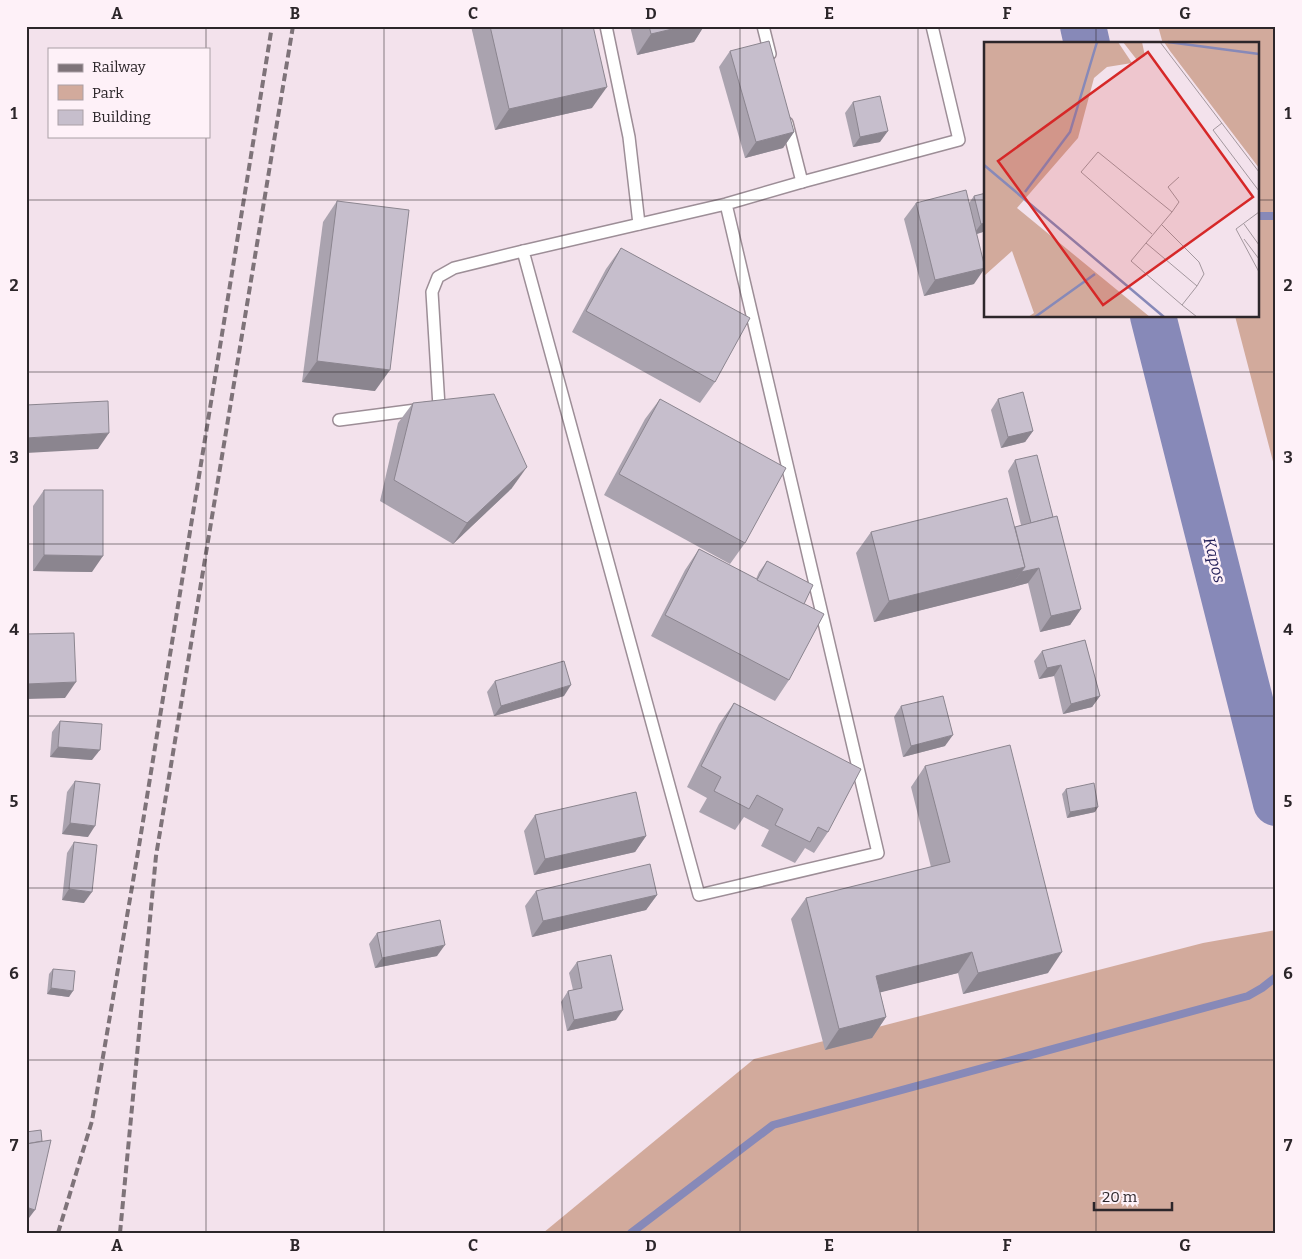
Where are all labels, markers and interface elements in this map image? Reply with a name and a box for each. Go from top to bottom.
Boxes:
text: A [111,4,123,23]
text: B [290,4,300,23]
text: C [468,4,478,23]
text: D [645,4,657,23]
text: E [824,4,834,23]
text: F [1003,4,1012,23]
text: G [1179,4,1191,23]
inset map [984,42,1260,318]
legend [48,48,210,138]
text: Railway [92,58,146,76]
text: Park [92,84,124,102]
text: 1 [11,104,18,123]
text: 1 [1285,104,1292,123]
text: Building [92,108,151,126]
text: 2 [9,276,19,295]
text: 2 [1283,276,1293,295]
text: 3 [9,448,19,467]
text: 3 [1283,448,1293,467]
water label: Kapos [1200,535,1229,585]
text: 4 [9,620,19,639]
text: 4 [1283,620,1293,639]
text: 5 [10,792,19,811]
text: 5 [1284,792,1293,811]
text: 6 [9,964,19,983]
text: 6 [1283,964,1293,983]
text: 7 [10,1136,19,1155]
text: 7 [1284,1136,1293,1155]
scale bar [1094,1179,1172,1211]
text: 20 m [1102,1188,1138,1206]
text: A [111,1236,123,1255]
text: B [290,1236,300,1255]
text: C [468,1236,478,1255]
text: D [645,1236,657,1255]
text: E [824,1236,834,1255]
text: F [1003,1236,1012,1255]
text: G [1179,1236,1191,1255]

